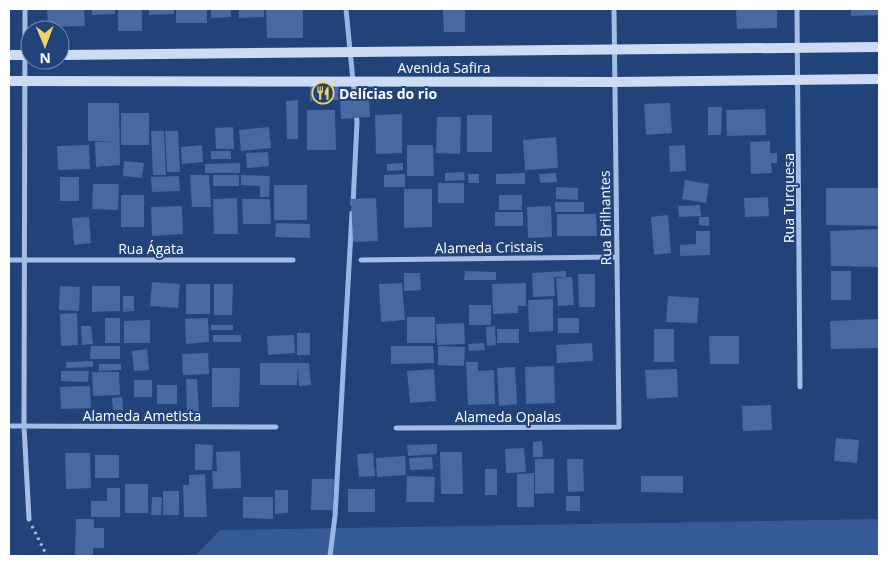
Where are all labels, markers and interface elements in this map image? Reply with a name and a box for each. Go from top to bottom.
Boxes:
north arrow [20,20,70,70]
text: N [39,49,51,68]
street label: Avenida Safira [397,58,491,77]
restaurant icon: Delícias do rio [311,81,335,105]
place label: Delícias do rio [339,84,437,103]
street label: Rua Turquesa [779,153,798,243]
street label: Rua Brilhantes [595,170,615,266]
street label: Alameda Cristais [434,237,544,257]
street label: Rua Ágata [118,239,184,258]
street label: Alameda Ametista [83,406,201,425]
street label: Alameda Opalas [455,407,561,426]

